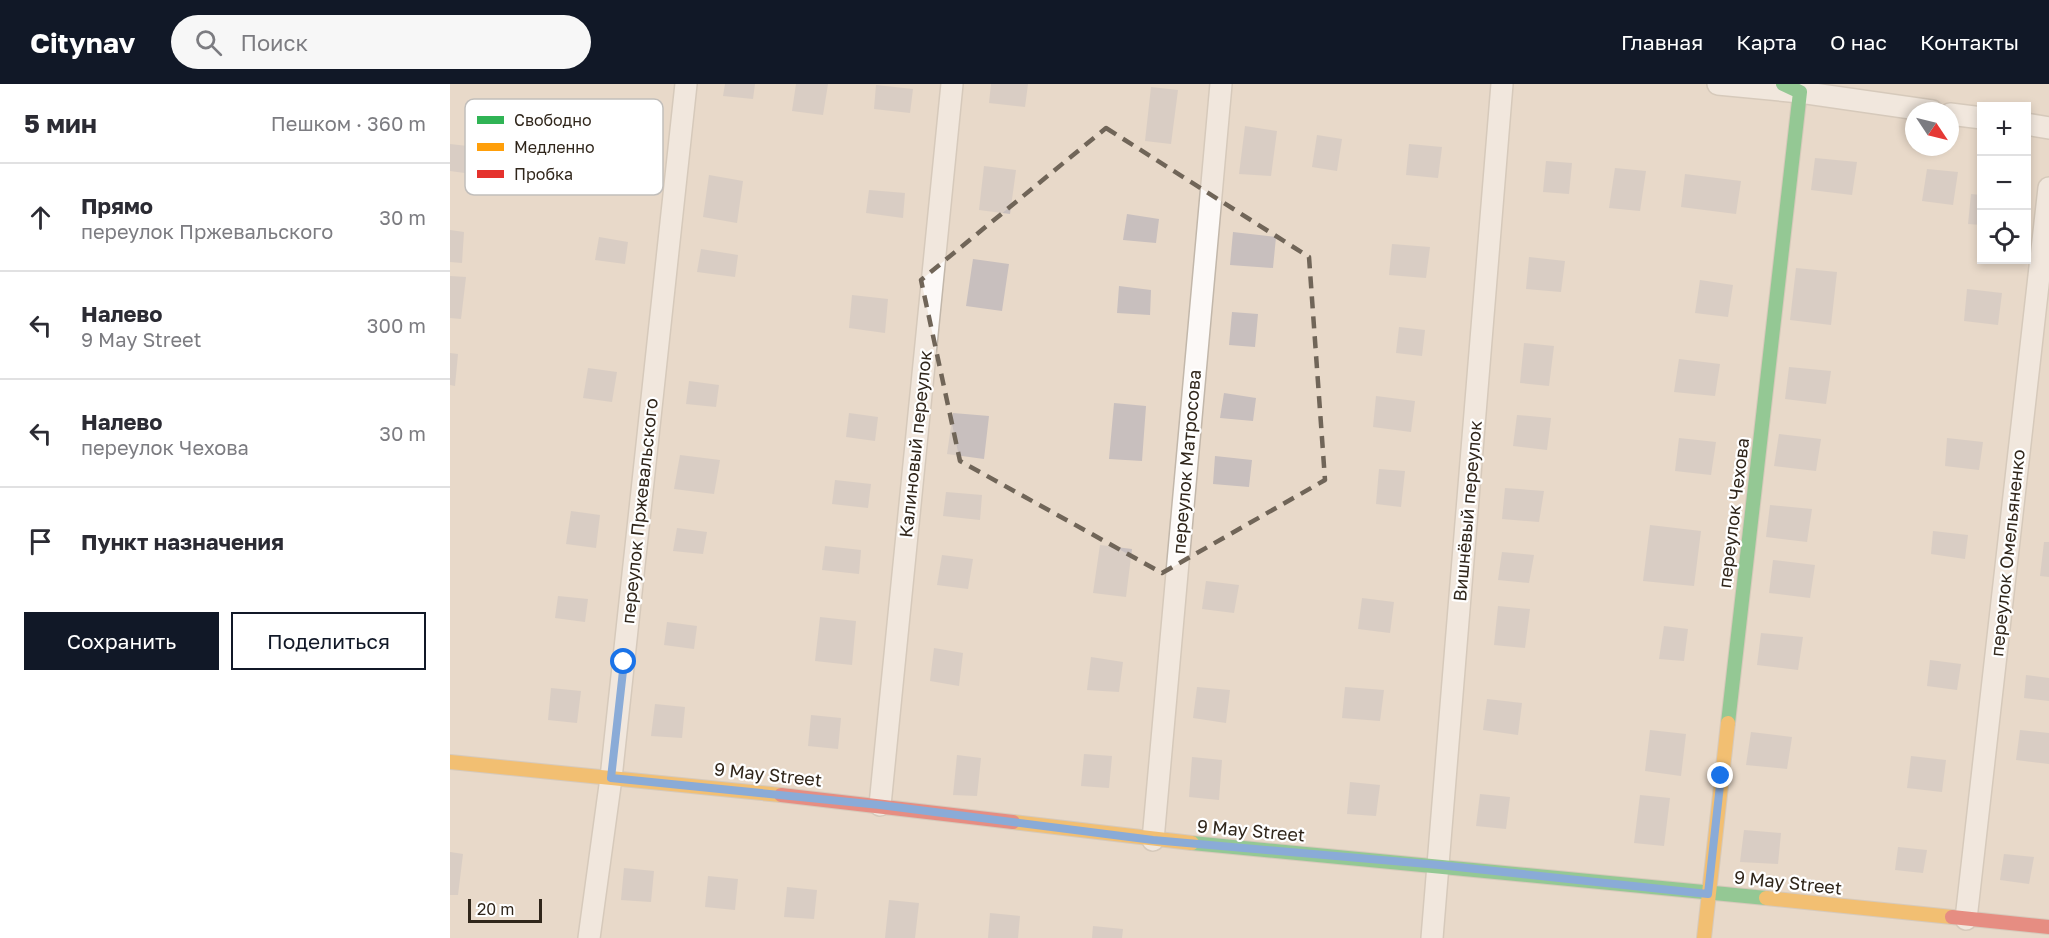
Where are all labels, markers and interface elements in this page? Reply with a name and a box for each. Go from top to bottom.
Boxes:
search box [171,15,591,69]
text: Citynav [30,26,135,59]
icon: search [192,26,225,59]
text: Поиск [240,29,308,56]
text: Главная [1621,29,1703,55]
text: Карта [1736,29,1797,55]
text: О нас [1830,29,1887,55]
text: Контакты [1920,29,2019,55]
legend [465,99,663,195]
north arrow [1905,102,1959,156]
map controls [1977,102,2031,264]
button: + [1977,102,2031,156]
text: 5 мин [24,108,97,139]
text: Свободно [514,110,592,130]
text: Пешком · 360 m [271,111,426,135]
text: Медленно [514,137,595,157]
button: − [1977,156,2031,210]
text: Пробка [514,164,573,184]
text: Прямо [81,192,153,219]
icon: ahead [24,201,57,234]
text: 30 m [379,205,426,229]
button: locate [1977,210,2031,264]
text: переулок Пржевальского [81,219,333,243]
text: Налево [81,300,163,327]
icon: left [24,309,57,342]
text: 300 m [367,313,426,337]
text: 9 May Street [81,327,202,351]
street label: Калиновый переулок [894,349,936,539]
street label: переулок Матросова [1167,369,1205,555]
street label: переулок Пржевальского [616,397,662,625]
text: Налево [81,408,163,435]
icon: left [24,417,57,450]
street label: Вишнёвый переулок [1448,419,1486,602]
text: 30 m [379,421,426,445]
text: переулок Чехова [81,435,249,459]
street label: переулок Чехова [1713,437,1753,589]
street label: переулок Омельяненко [1985,448,2029,658]
icon: arrive [24,525,57,558]
text: Пункт назначения [81,528,284,555]
button: Сохранить [24,612,219,670]
button: Поделиться [231,612,426,670]
route start [610,648,636,674]
street label: 9 May Street [713,757,823,791]
route end [1707,762,1733,788]
street label: 9 May Street [1196,814,1306,846]
street label: 9 May Street [1733,865,1843,899]
scale bar [468,896,542,924]
text: 20 m [477,899,514,919]

